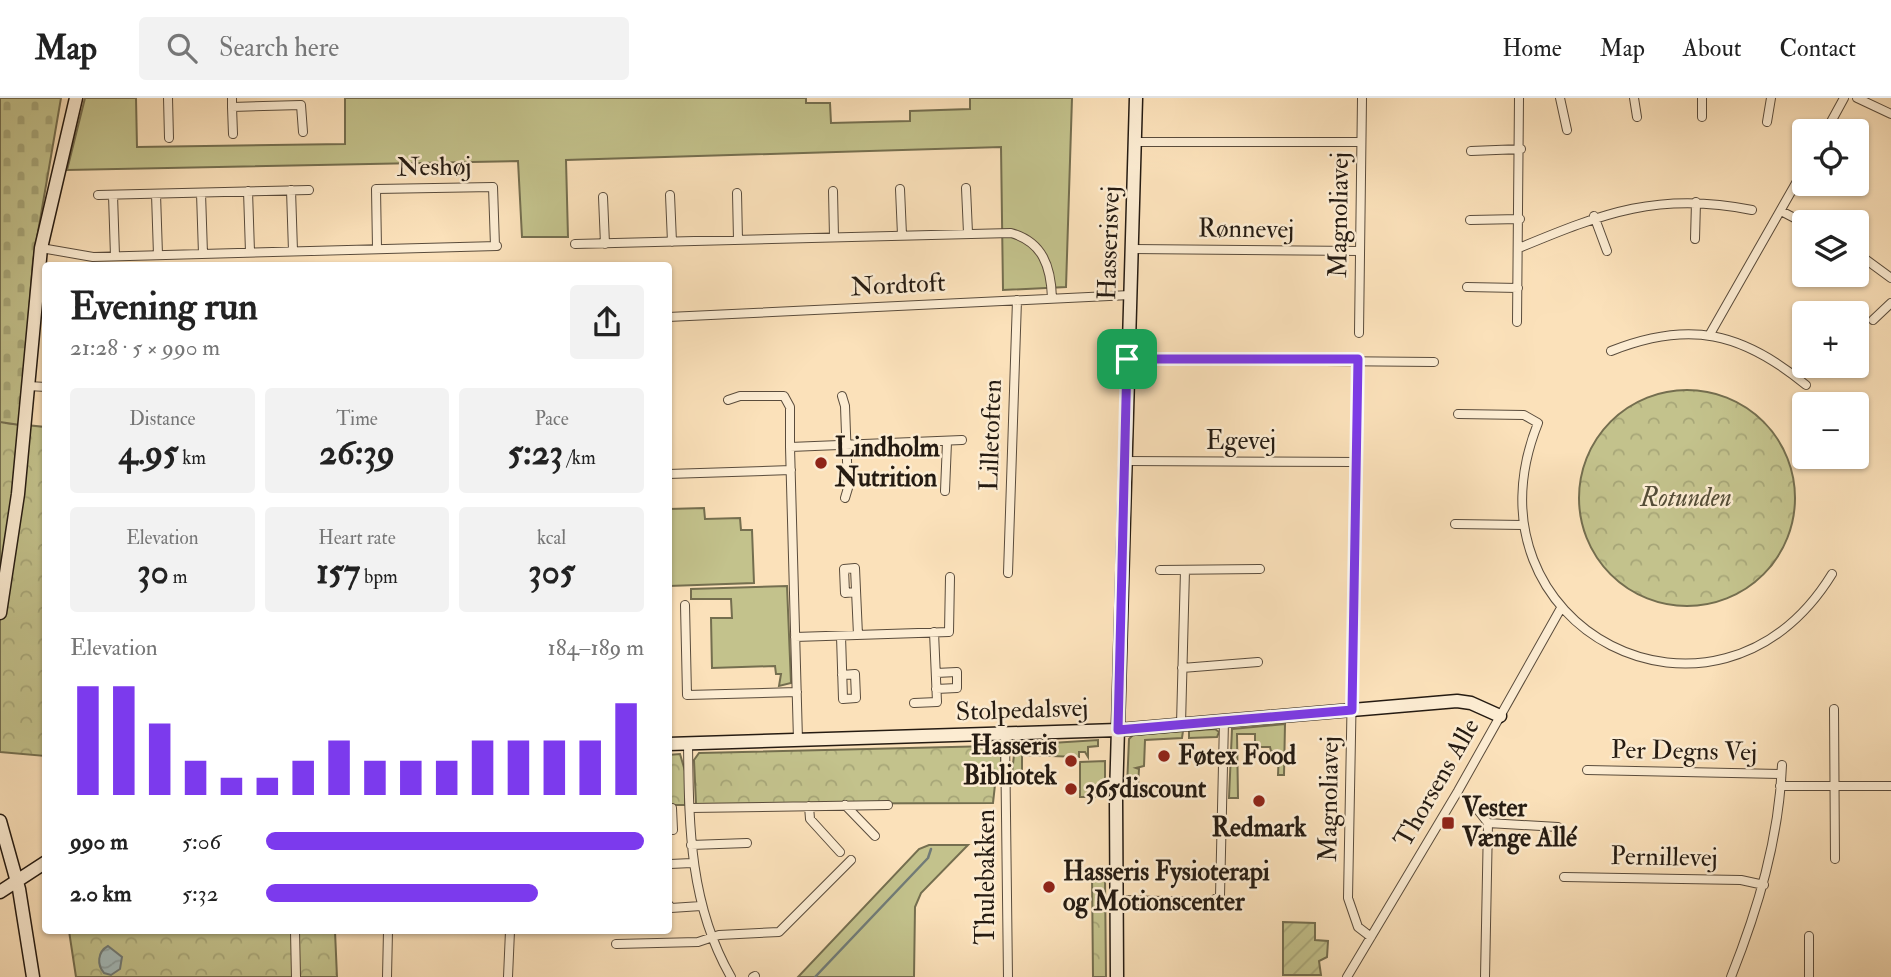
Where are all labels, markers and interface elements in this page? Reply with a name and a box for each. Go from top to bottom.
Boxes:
search box [139,17,629,80]
text: Map [35,28,97,69]
icon: search [163,29,201,67]
text: Search here [219,32,339,64]
text: Home [1502,33,1562,64]
text: Map [1600,33,1645,64]
text: About [1683,33,1742,64]
text: Contact [1780,33,1856,64]
map controls [1792,119,1869,469]
button: locate [1792,119,1869,196]
street label: Neshøj [396,150,472,184]
street label: Magnoliavej [1322,152,1356,278]
street label: Hasserisvej [1091,185,1127,301]
button: layers [1792,210,1869,287]
street label: Rønnevej [1198,212,1294,246]
street label: Nordtoft [850,267,946,303]
text: Evening run [70,283,258,331]
button: share [570,285,644,359]
button: + [1792,301,1869,378]
pin [1097,329,1157,389]
text: 21:28 · 5 × 990 m [70,333,220,362]
icon: arrive [1108,340,1146,378]
street label: Lilletoften [973,379,1009,491]
button: − [1792,392,1869,469]
text: Distance [129,407,196,431]
text: Time [336,407,378,431]
text: Pace [535,407,569,431]
street label: Egevej [1206,425,1276,457]
text: 4.95 [119,431,178,475]
text: 26:39 [319,431,395,475]
text: 5:23 [508,431,563,475]
place label: Lindholm Nutrition [834,432,941,494]
text: km [178,446,206,470]
text: /km [563,446,596,470]
marker: Lindholm Nutrition [813,455,829,471]
park label: Rotunden [1639,482,1732,514]
text: Elevation [126,526,199,550]
text: Heart rate [318,526,396,550]
text: kcal [537,526,566,550]
text: 30 [137,550,169,594]
text: 157 [316,550,360,594]
text: 305 [528,550,575,594]
text: m [169,565,187,589]
text: bpm [360,565,398,589]
text: Elevation [70,633,158,662]
text: 184–189 m [547,633,644,662]
street label: Stolpedalsvej [955,692,1089,729]
street label: Thorsens Alle [1387,713,1487,853]
place label: Hasseris Bibliotek [963,730,1058,792]
street label: Per Degns Vej [1611,734,1757,768]
street label: Magnoliavej [1312,736,1346,862]
place label: Føtex Food [1178,740,1296,772]
marker: Føtex Food [1156,748,1172,764]
marker: Hasseris Bibliotek [1063,753,1079,769]
place label: 365discount [1085,773,1207,805]
marker: 365discount [1063,781,1079,797]
place label: Vester Vænge Allé [1461,792,1578,855]
marker: Redmark [1251,793,1267,809]
street label: Thulebakken [970,809,1002,945]
place label: Redmark [1212,812,1307,844]
marker: Vester Vænge Allé [1440,815,1456,831]
text: 990 m [70,827,128,856]
text: 5:06 [182,827,221,856]
street label: Pernillevej [1610,840,1718,874]
place label: Hasseris Fysioterapi og Motionscenter [1063,856,1270,919]
text: 2.0 km [70,879,132,908]
text: 5:32 [182,879,218,908]
marker: Hasseris Fysioterapi og Motionscenter [1041,879,1057,895]

